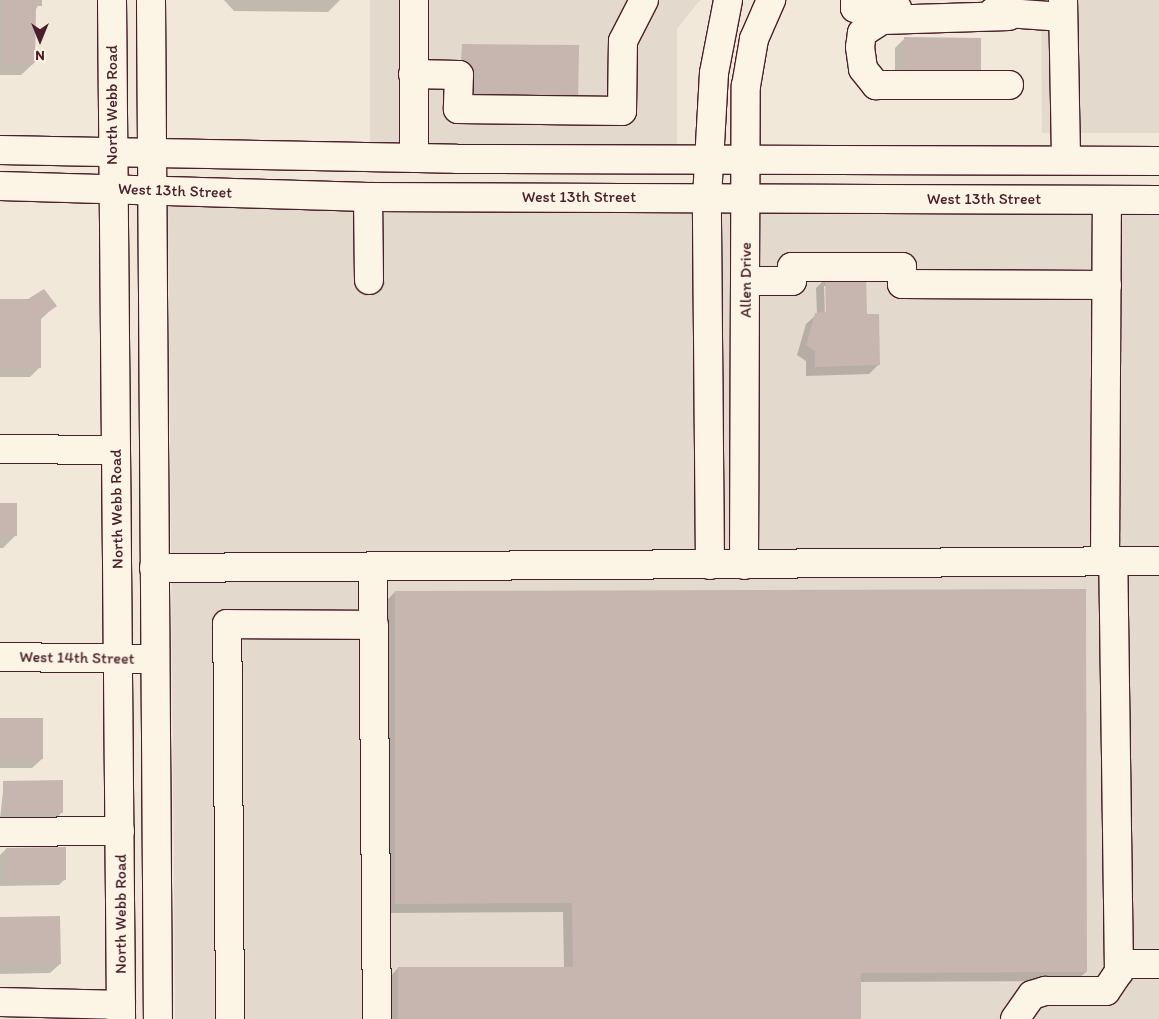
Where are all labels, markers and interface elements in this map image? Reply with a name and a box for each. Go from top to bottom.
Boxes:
north arrow [15,15,65,65]
street label: North Webb Road [102,46,122,164]
text: N [35,47,45,64]
street label: West 13th Street [118,179,232,203]
street label: West 13th Street [522,187,636,207]
street label: West 13th Street [927,189,1041,209]
street label: Allen Drive [736,242,756,318]
street label: North Webb Road [106,449,128,569]
street label: West 14th Street [20,647,134,669]
street label: North Webb Road [111,855,131,973]

